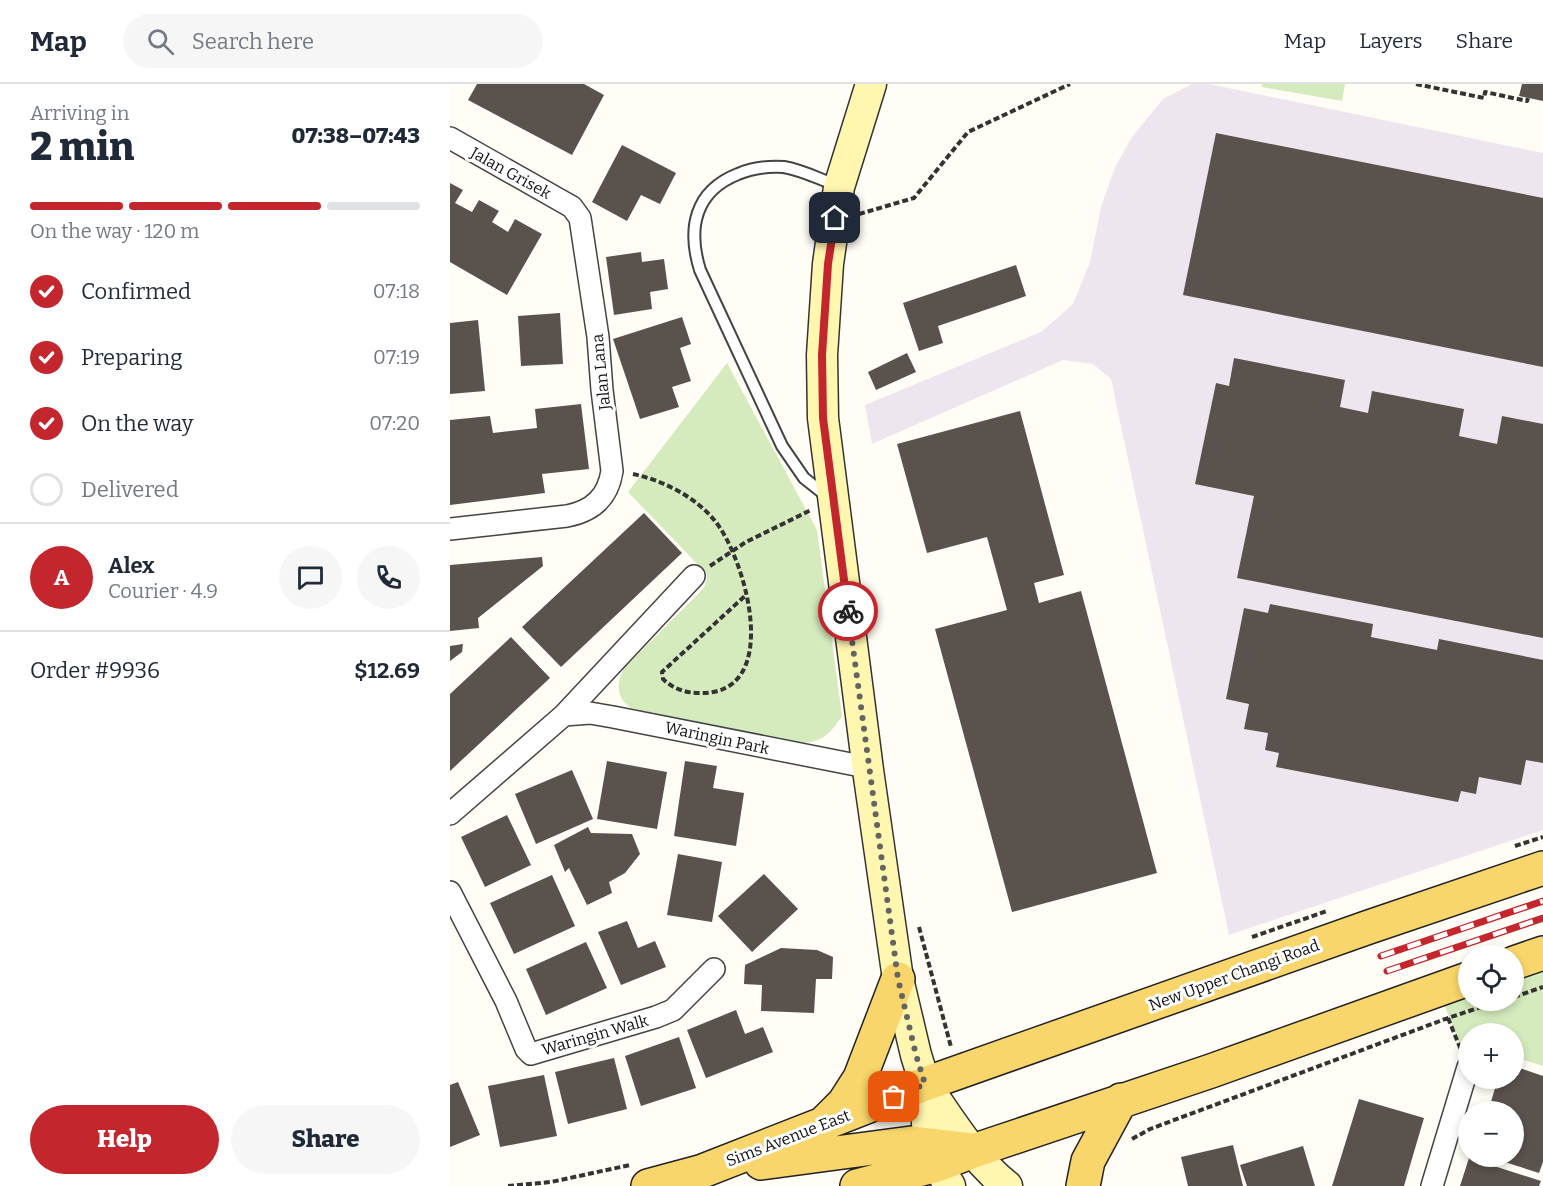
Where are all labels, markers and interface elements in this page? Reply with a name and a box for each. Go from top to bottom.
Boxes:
search box [123,14,543,68]
text: Map [30,25,87,58]
icon: search [144,25,177,58]
text: Search here [192,28,314,55]
text: Map [1284,28,1326,54]
text: Layers [1359,28,1423,54]
text: Share [1456,28,1513,54]
text: Arriving in [30,101,129,125]
text: 07:38–07:43 [292,122,420,149]
text: 2 min [30,124,134,170]
street label: Jalan Grisek [467,143,555,203]
pin [809,192,860,243]
icon: home [818,201,851,234]
text: On the way · 120 m [30,219,199,243]
icon: check [30,275,63,308]
text: Confirmed [81,278,191,305]
text: 07:18 [373,279,420,303]
street label: Jalan Lana [588,333,615,412]
icon: check [30,341,63,374]
text: Preparing [81,344,183,371]
text: 07:19 [373,345,420,369]
icon: check [30,407,63,440]
text: On the way [81,410,193,437]
text: 07:20 [369,411,420,435]
text: Delivered [81,476,179,503]
button: chat [279,546,342,609]
button: phone [357,546,420,609]
text: Alex [108,552,154,579]
text: A [54,564,69,591]
text: Courier · 4.9 [108,579,218,603]
courier [818,581,878,641]
icon: bike [832,595,865,628]
text: Order #9936 [30,657,160,684]
text: $12.69 [354,657,420,684]
street label: Waringin Park [663,718,771,758]
street label: New Upper Changi Road [1146,935,1322,1015]
map controls [1458,945,1524,1167]
button: locate [1458,945,1524,1011]
street label: Waringin Walk [540,1011,650,1059]
button: + [1458,1023,1524,1089]
pin [868,1071,919,1122]
icon: bag [877,1080,910,1113]
button: − [1458,1101,1524,1167]
button: Help [30,1105,219,1174]
button: Share [231,1105,420,1174]
street label: Sims Avenue East [723,1106,853,1170]

